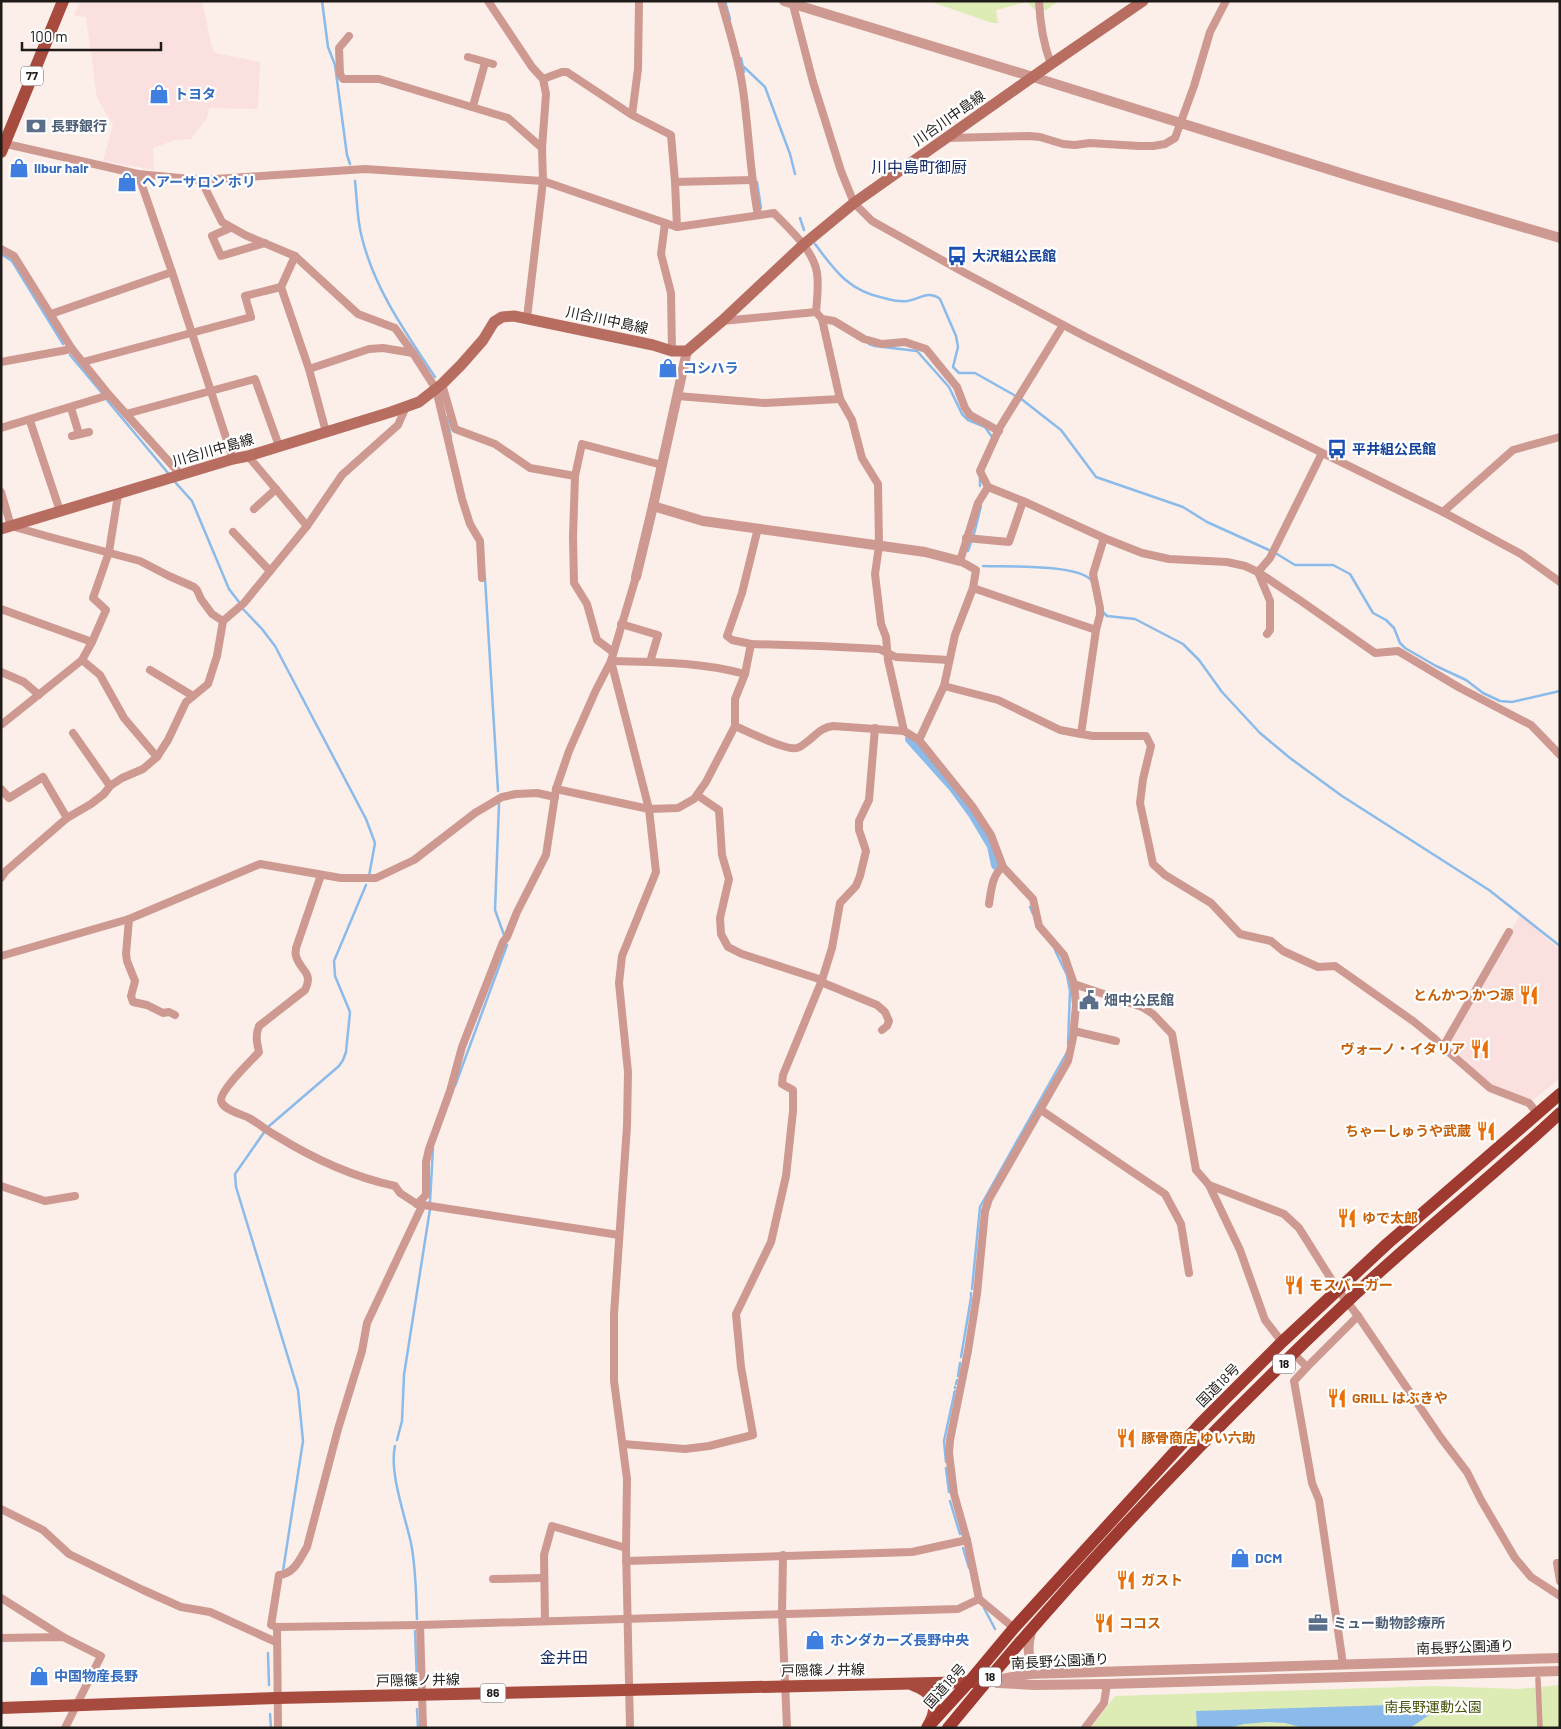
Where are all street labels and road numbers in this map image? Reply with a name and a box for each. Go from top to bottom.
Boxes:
road number: 77 [21,66,43,85]
street label: 川合川中島線 [909,87,988,149]
street label: 川合川中島線 [564,302,650,337]
street label: 川合川中島線 [170,430,256,469]
road number: 18 [1273,1355,1295,1374]
street label: 国道18号 [1192,1359,1243,1410]
street label: 南長野公園通り [1416,1636,1514,1657]
street label: 南長野公園通り [1011,1649,1109,1672]
street label: 戸隠篠ノ井線 [781,1660,865,1679]
street label: 国道18号 [920,1660,969,1711]
road number: 18 [979,1668,1001,1686]
street label: 戸隠篠ノ井線 [376,1670,460,1689]
road number: 86 [480,1684,506,1702]

